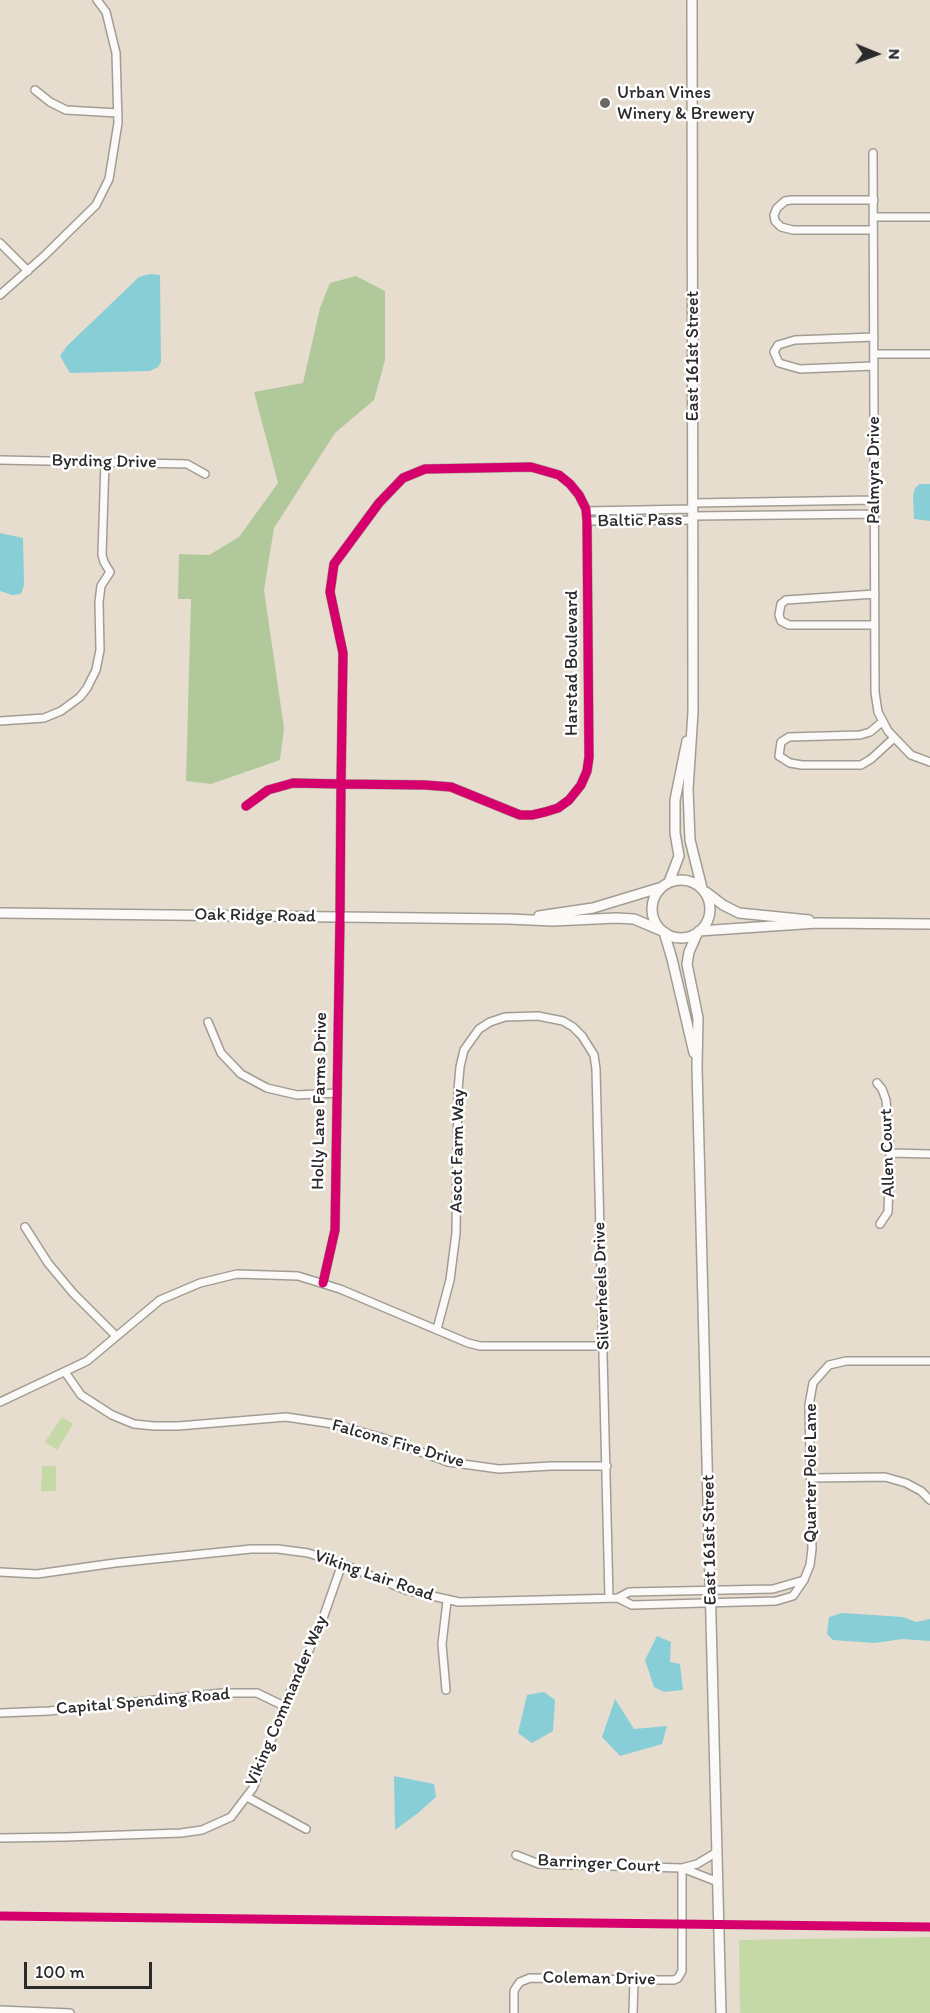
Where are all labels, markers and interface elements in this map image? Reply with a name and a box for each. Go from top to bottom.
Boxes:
north arrow [846,24,906,84]
text: N [885,49,904,60]
place label: Urban Vines Winery & Brewery [617,82,755,124]
marker: Urban Vines Winery & Brewery [598,96,612,110]
street label: East 161st Street [682,291,704,421]
street label: Palmyra Drive [863,416,885,524]
street label: Byrding Drive [51,450,157,474]
street label: Baltic Pass [597,509,683,533]
street label: Harstad Boulevard [561,590,583,736]
street label: Oak Ridge Road [194,904,316,928]
street label: Holly Lane Farms Drive [308,1012,332,1190]
street label: Ascot Farm Way [446,1089,470,1213]
street label: Allen Court [876,1108,900,1198]
street label: Silverheels Drive [589,1221,615,1351]
street label: Quarter Pole Lane [800,1403,822,1543]
street label: Falcons Fire Drive [329,1415,467,1473]
street label: East 161st Street [698,1474,722,1606]
street label: Viking Lair Road [311,1545,437,1607]
street label: Viking Commander Way [241,1612,333,1790]
street label: Capital Spending Road [55,1684,231,1720]
street label: Barringer Court [537,1850,661,1878]
scale bar [27,1950,154,1988]
text: 100 m [35,1961,85,1983]
street label: Coleman Drive [542,1967,656,1991]

